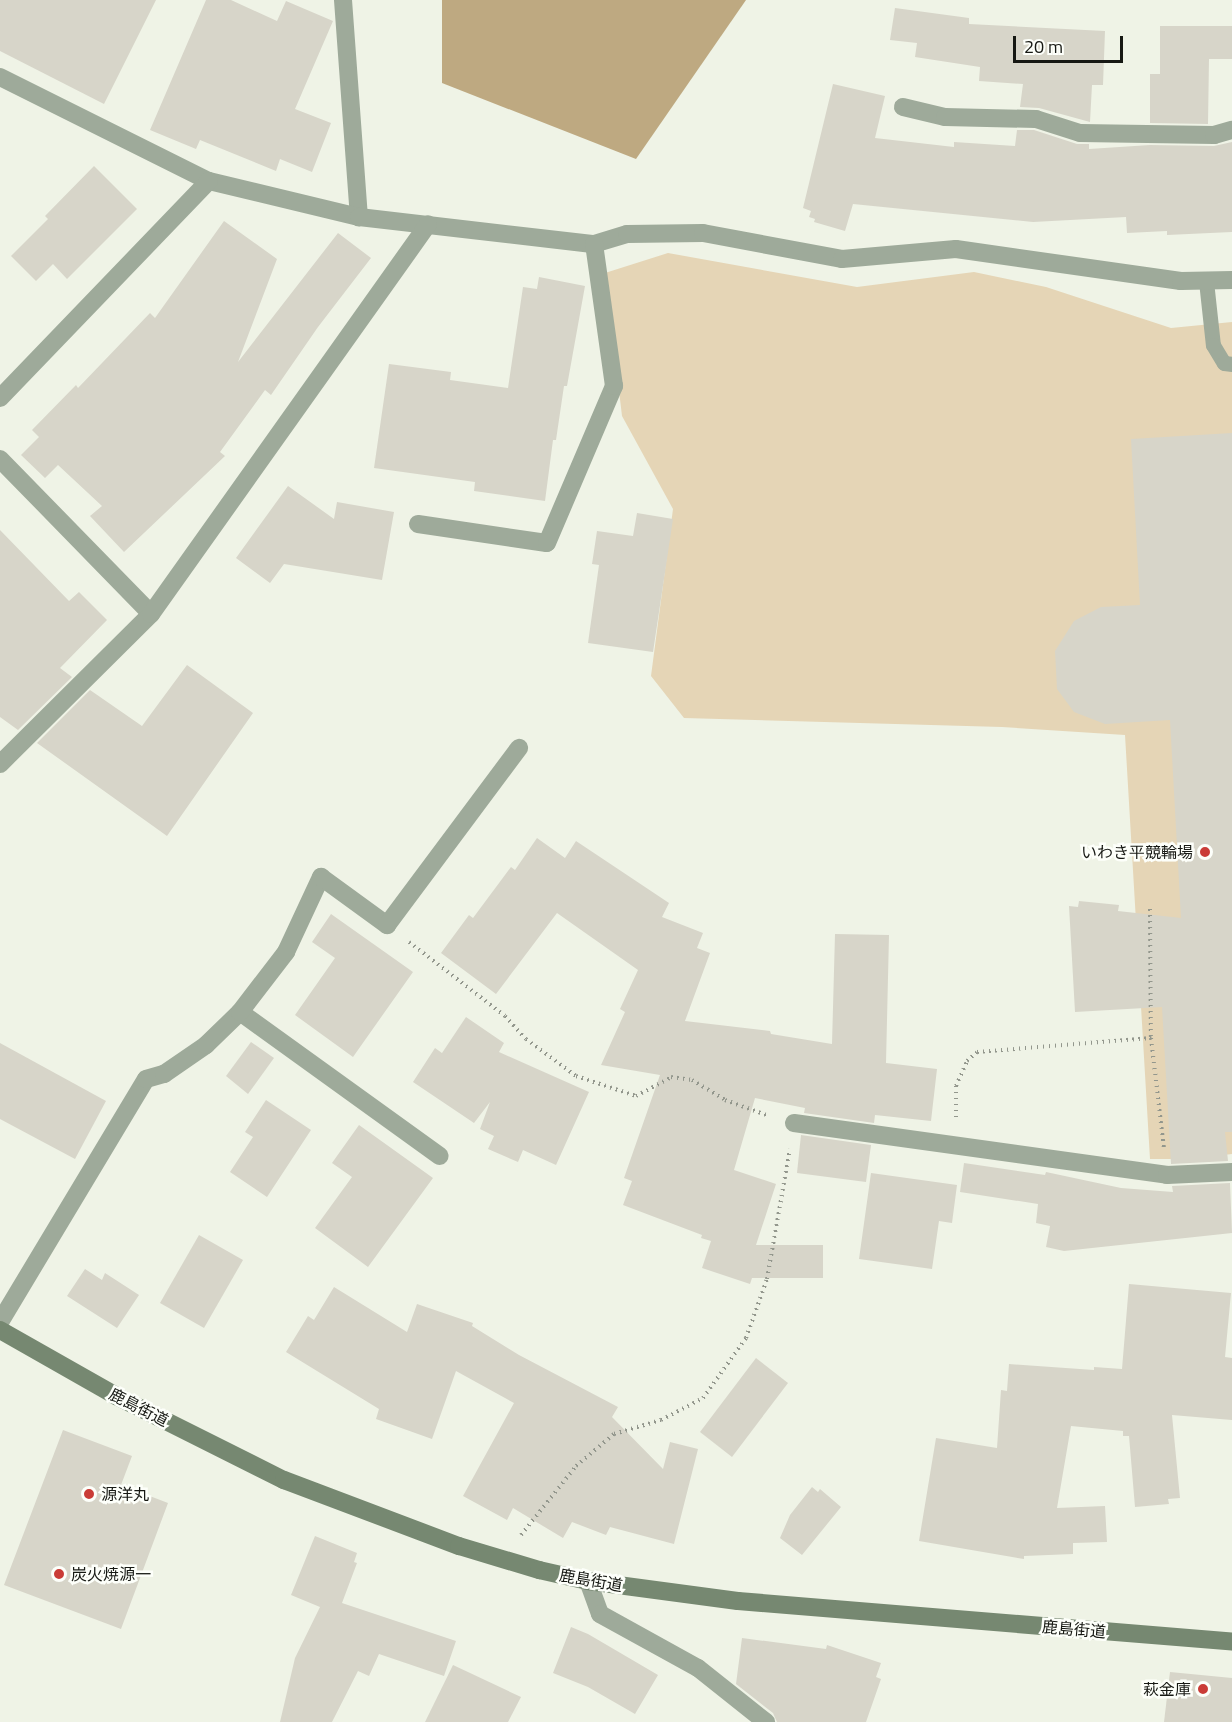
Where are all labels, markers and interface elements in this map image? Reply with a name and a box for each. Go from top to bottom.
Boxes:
scale bar [1016,24,1126,62]
text: 20 m [1024,33,1063,60]
place label: いわき平競輪場 [1081,842,1193,862]
marker: いわき平競輪場 [1198,845,1212,859]
street label: 鹿島街道 [106,1384,172,1430]
place label: 源洋丸 [101,1484,149,1504]
marker: 源洋丸 [82,1487,96,1501]
place label: 炭火焼源一 [71,1564,151,1584]
street label: 鹿島街道 [558,1565,624,1595]
marker: 炭火焼源一 [52,1567,66,1581]
street label: 鹿島街道 [1041,1617,1107,1641]
place label: 萩金庫 [1143,1679,1191,1699]
marker: 萩金庫 [1196,1682,1210,1696]

